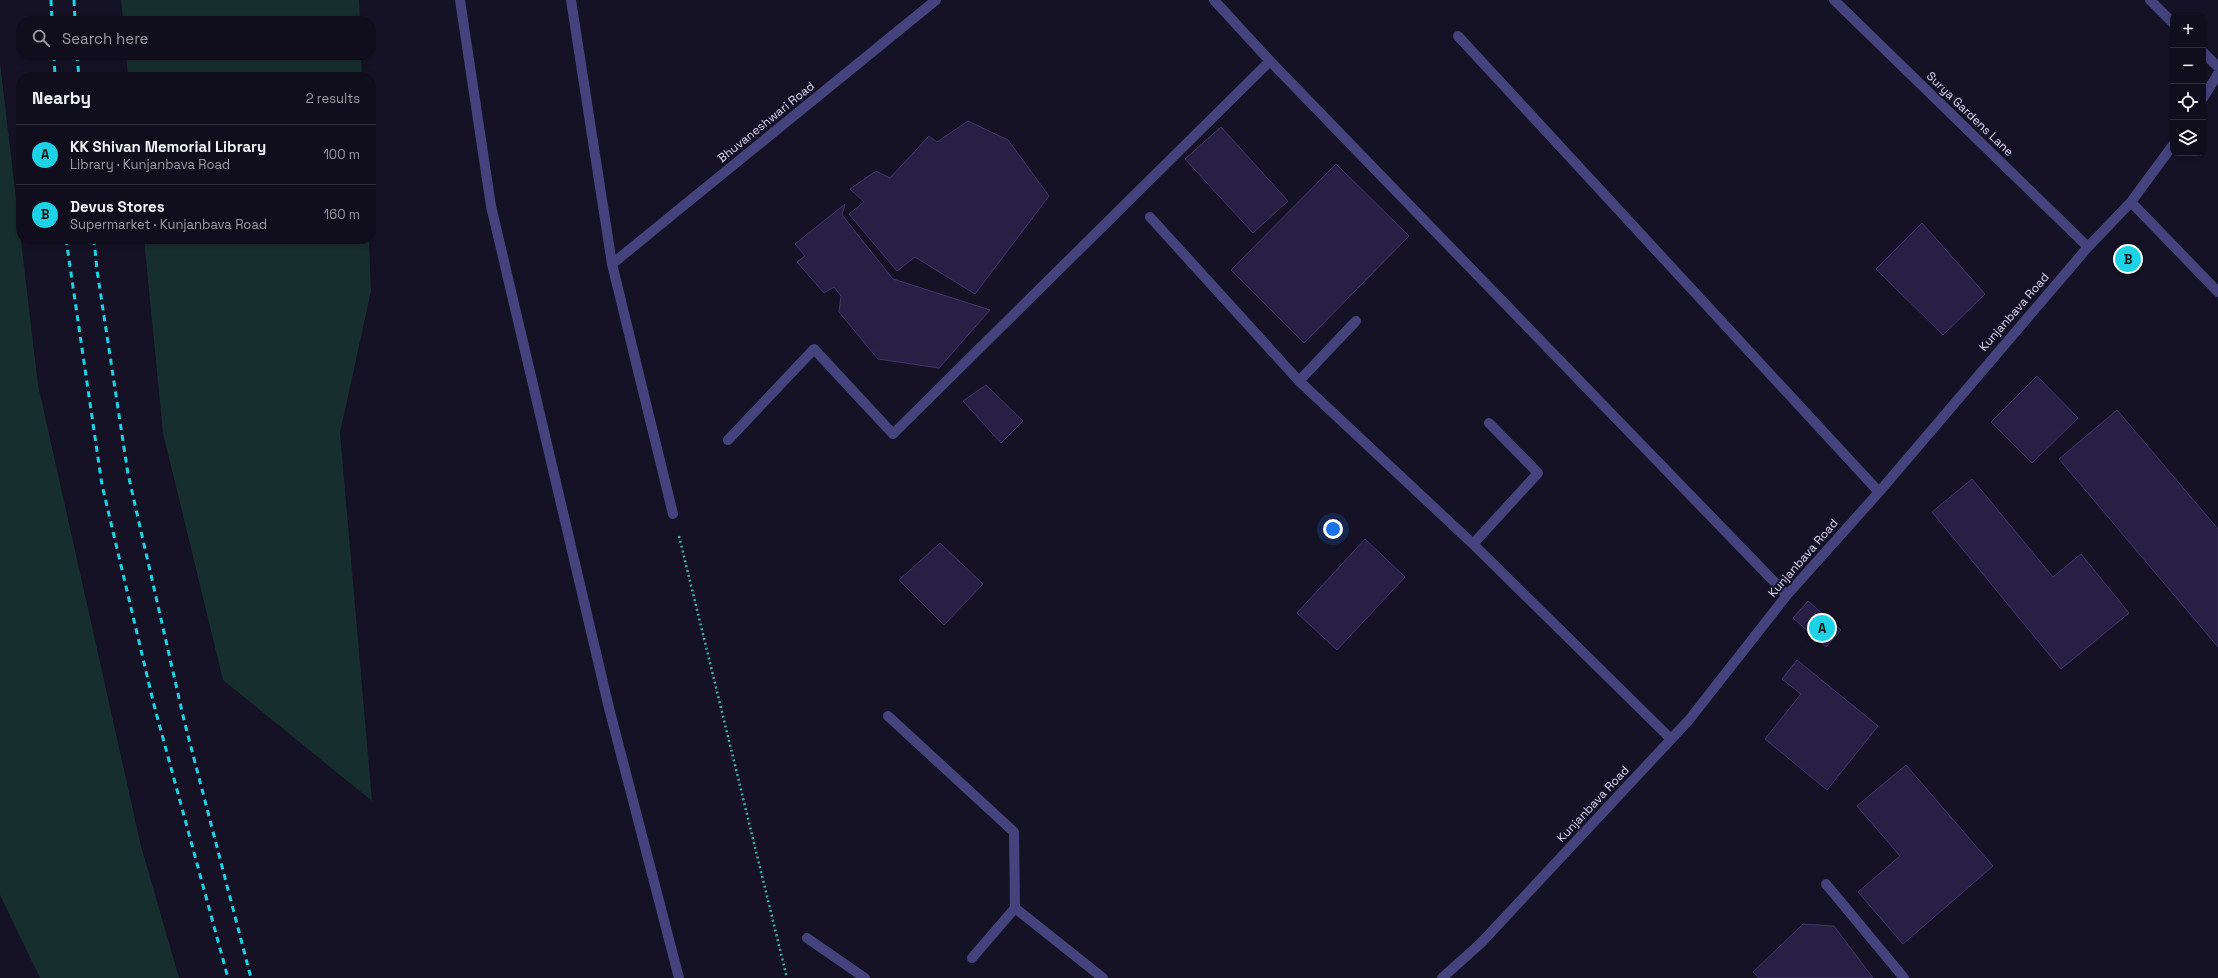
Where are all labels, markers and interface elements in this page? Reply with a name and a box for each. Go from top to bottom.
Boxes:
map controls [2170,12,2206,156]
button: + [2170,12,2206,48]
search box [16,16,376,60]
icon: search [30,27,52,49]
text: Search here [62,29,148,48]
button: − [2170,48,2206,84]
street label: Surya Gardens Lane [1923,68,2017,160]
street label: Bhuvaneshwari Road [714,78,818,166]
button: locate [2170,84,2206,120]
text: Nearby [32,87,91,109]
text: 2 results [306,90,360,107]
button: layers [2170,120,2206,156]
text: KK Shivan Memorial Library [70,137,266,156]
text: A [41,146,49,163]
text: 100 m [323,146,360,163]
text: Library · Kunjanbava Road [70,156,230,173]
text: Devus Stores [70,197,165,216]
text: B [41,206,49,223]
text: 160 m [324,206,360,223]
text: Supermarket · Kunjanbava Road [70,216,267,233]
pin: B [2115,244,2141,274]
street label: Kunjanbava Road [1975,269,2053,355]
street label: Kunjanbava Road [1764,515,1842,601]
your location [1323,519,1343,539]
pin: A [1809,613,1835,643]
street label: Kunjanbava Road [1553,762,1633,846]

